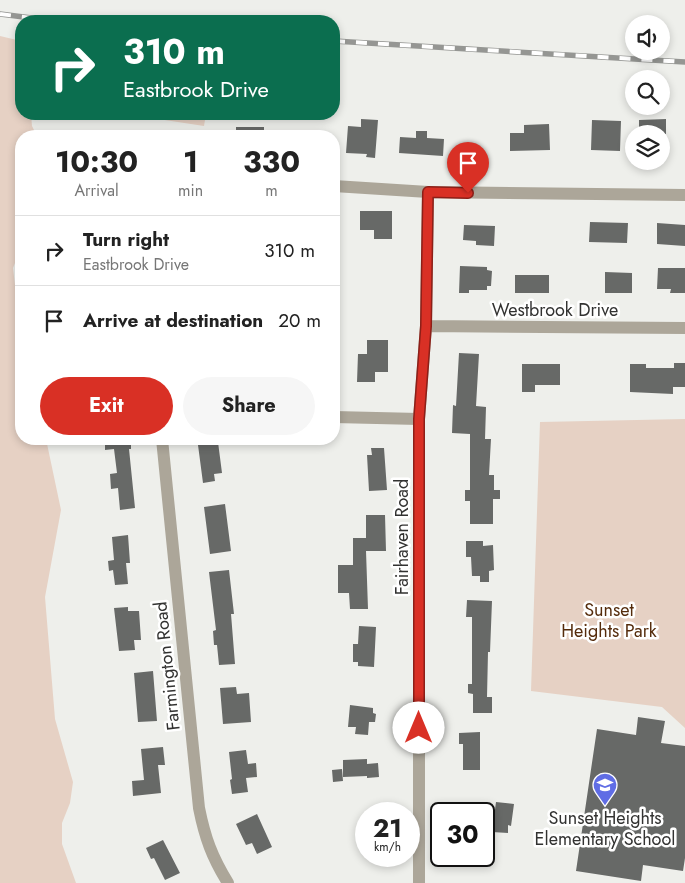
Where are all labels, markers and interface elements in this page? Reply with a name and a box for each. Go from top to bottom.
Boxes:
map controls [625,15,670,170]
button: sound [625,15,670,60]
text: 310 m [123,27,225,77]
icon: right [40,35,105,100]
button: search [625,70,670,115]
text: Eastbrook Drive [123,73,269,105]
button: layers [625,125,670,170]
text: 10:30 [55,140,138,183]
text: 1 [183,140,198,183]
text: 330 [243,140,300,183]
pin [447,142,489,193]
icon: arrive [454,149,482,177]
text: Arrival [74,179,119,202]
text: min [178,179,203,202]
text: m [265,179,278,202]
text: Turn right [83,226,169,253]
icon: right [40,237,68,265]
text: 310 m [264,237,315,264]
text: Eastbrook Drive [83,253,189,276]
street label: Westbrook Drive [492,297,618,323]
icon: arrive [40,307,68,335]
text: Arrive at destination [83,307,263,334]
text: 20 m [278,307,321,334]
button: Exit [40,377,173,435]
button: Share [183,377,315,435]
street label: Fairhaven Road [389,479,415,595]
park label: Sunset Heights Park [561,597,657,644]
street label: Farmington Road [147,600,187,732]
position arrow [392,701,444,753]
school or university icon: Sunset Heights Elementary School [592,772,618,806]
speed limit sign: 30 [430,802,495,867]
place label: Sunset Heights Elementary School [535,805,675,852]
text: 21 [373,810,402,846]
text: km/h [374,838,401,856]

